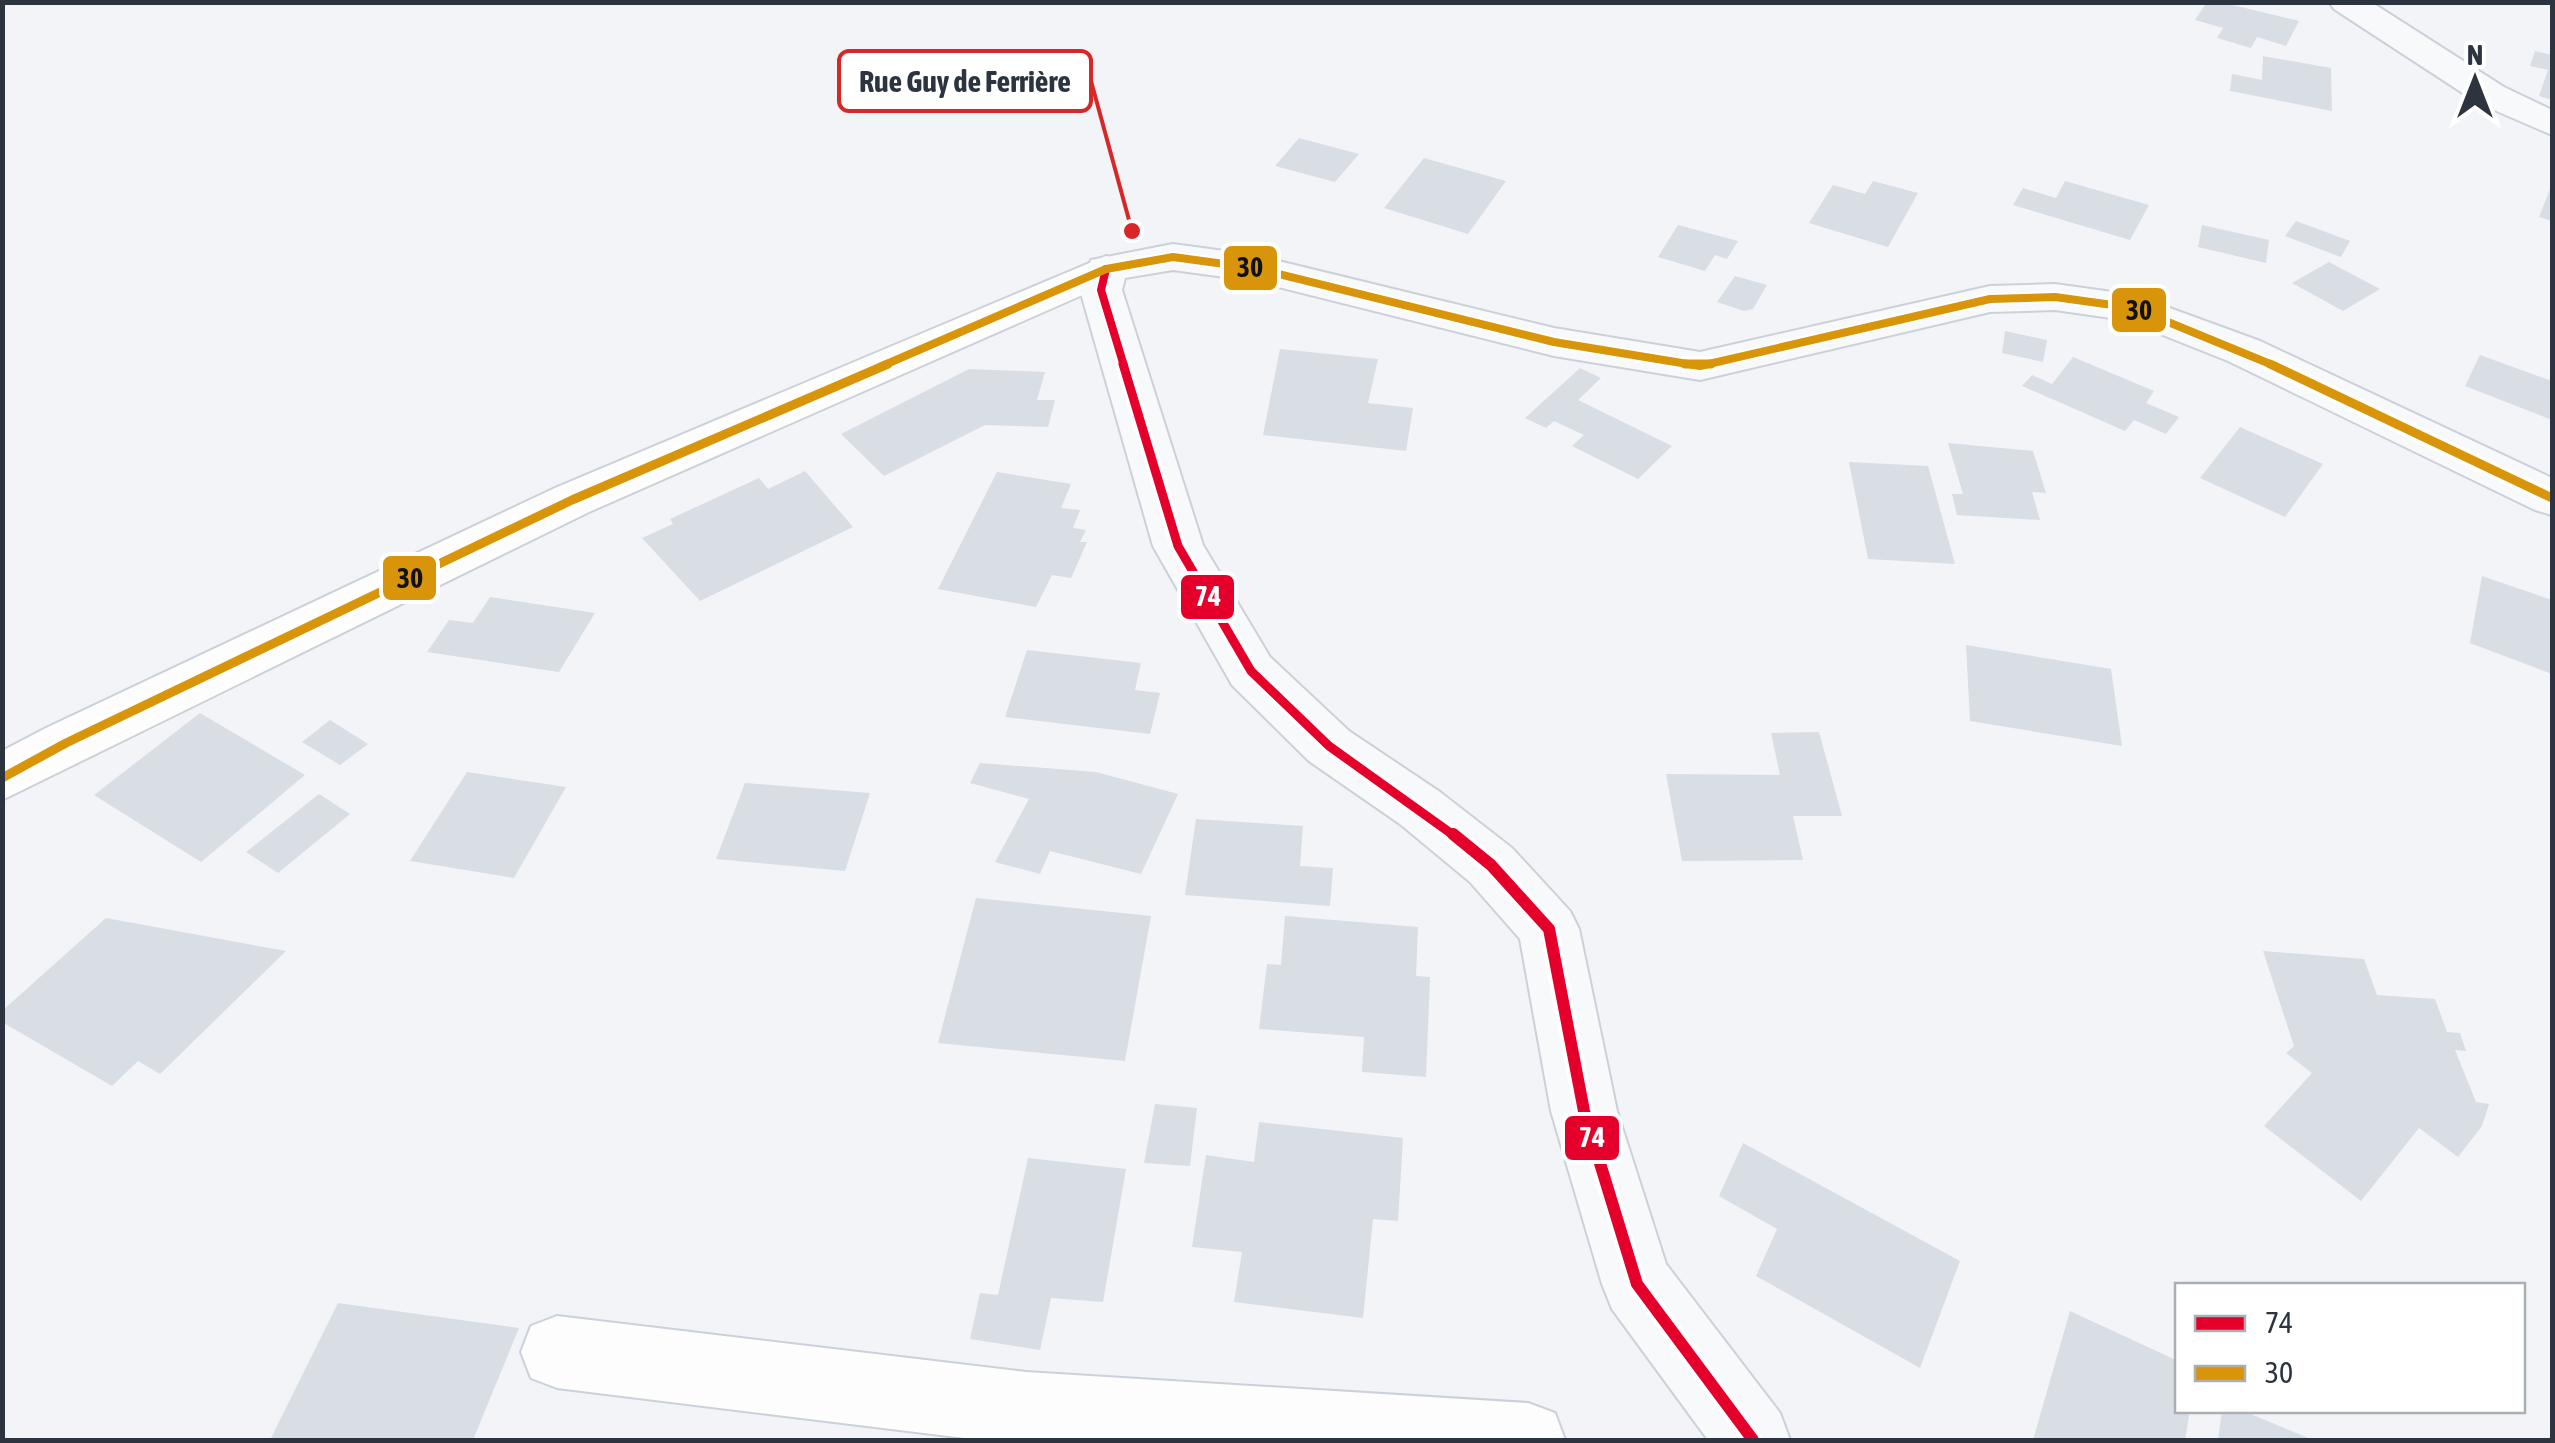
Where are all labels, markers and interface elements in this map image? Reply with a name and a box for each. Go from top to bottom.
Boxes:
north arrow [2425,30,2525,130]
text: N [2467,39,2483,71]
callout: Rue Guy de Ferrière [839,51,1091,111]
text: Rue Guy de Ferrière [859,64,1071,98]
line badge: 30 [1222,244,1279,292]
text: 30 [1237,251,1263,283]
line badge: 30 [2110,286,2168,334]
text: 30 [2126,294,2152,326]
line badge: 30 [381,554,438,602]
text: 30 [397,562,423,594]
line badge: 74 [1179,573,1236,621]
text: 74 [1195,580,1221,612]
line badge: 74 [1563,1114,1621,1162]
text: 74 [1579,1121,1605,1153]
legend [2175,1283,2525,1413]
text: 74 [2265,1305,2293,1339]
text: 30 [2265,1355,2293,1389]

